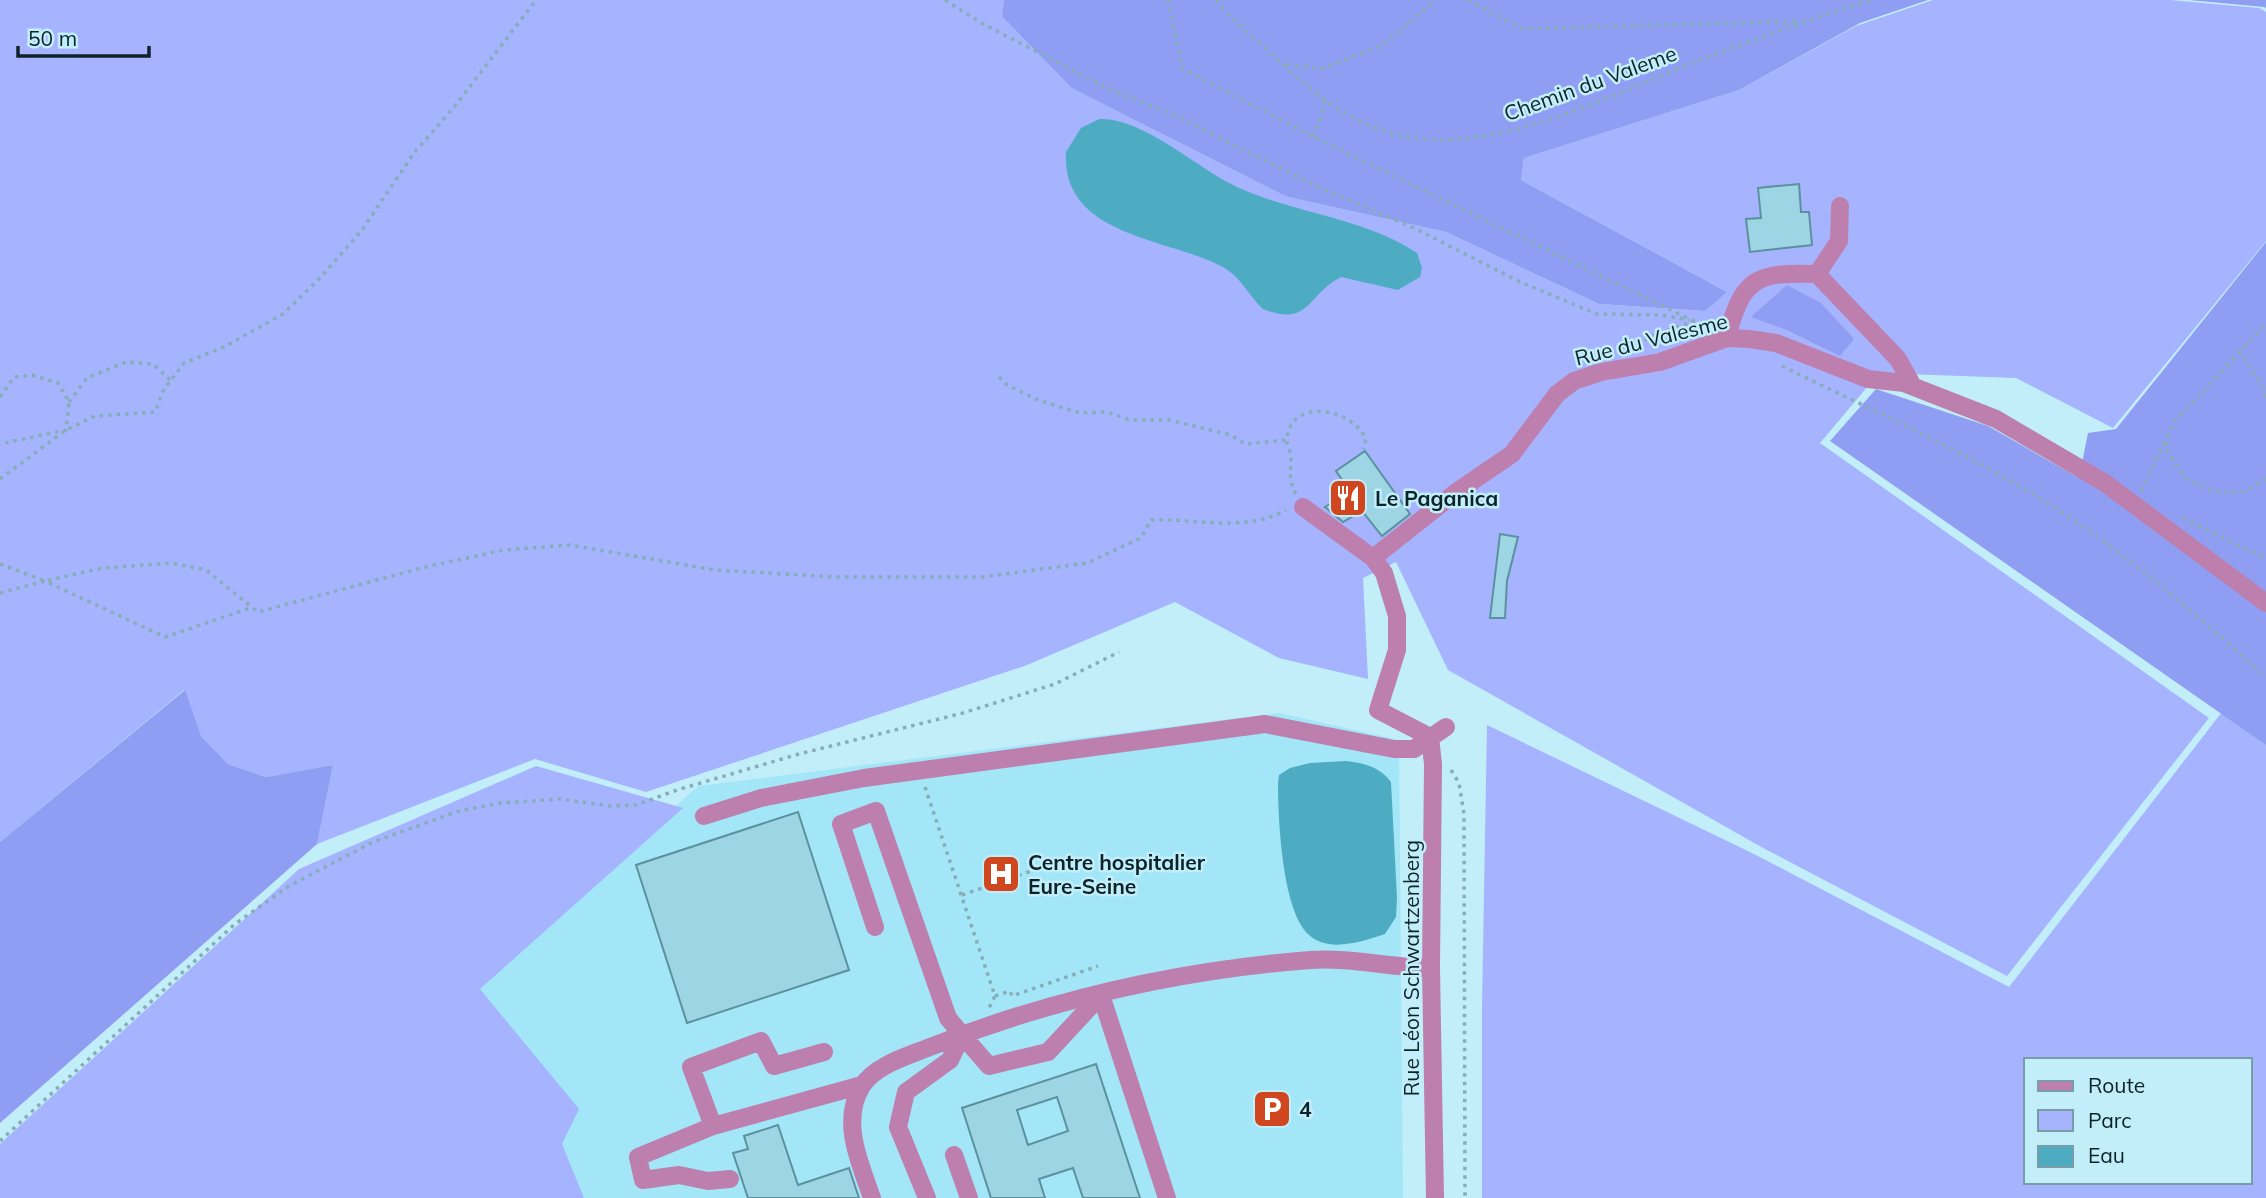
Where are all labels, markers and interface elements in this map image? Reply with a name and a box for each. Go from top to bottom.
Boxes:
scale bar [18,14,149,58]
text: 50 m [28,25,77,51]
street label: Chemin du Valeme [1500,40,1680,126]
street label: Rue du Valesme [1572,307,1730,371]
restaurant icon: Le Paganica [1327,477,1369,519]
place label: Le Paganica [1375,485,1498,511]
street label: Rue Léon Schwartzenberg [1398,840,1424,1096]
place label: Centre hospitalier Eure-Seine [1028,849,1206,899]
hospital icon: Centre hospitalier Eure-Seine [980,853,1022,895]
legend [2024,1058,2252,1184]
text: Route [2088,1072,2145,1098]
parking icon: 4 [1251,1088,1293,1130]
place label: 4 [1299,1096,1312,1122]
text: Parc [2088,1107,2132,1133]
text: Eau [2088,1142,2125,1168]

